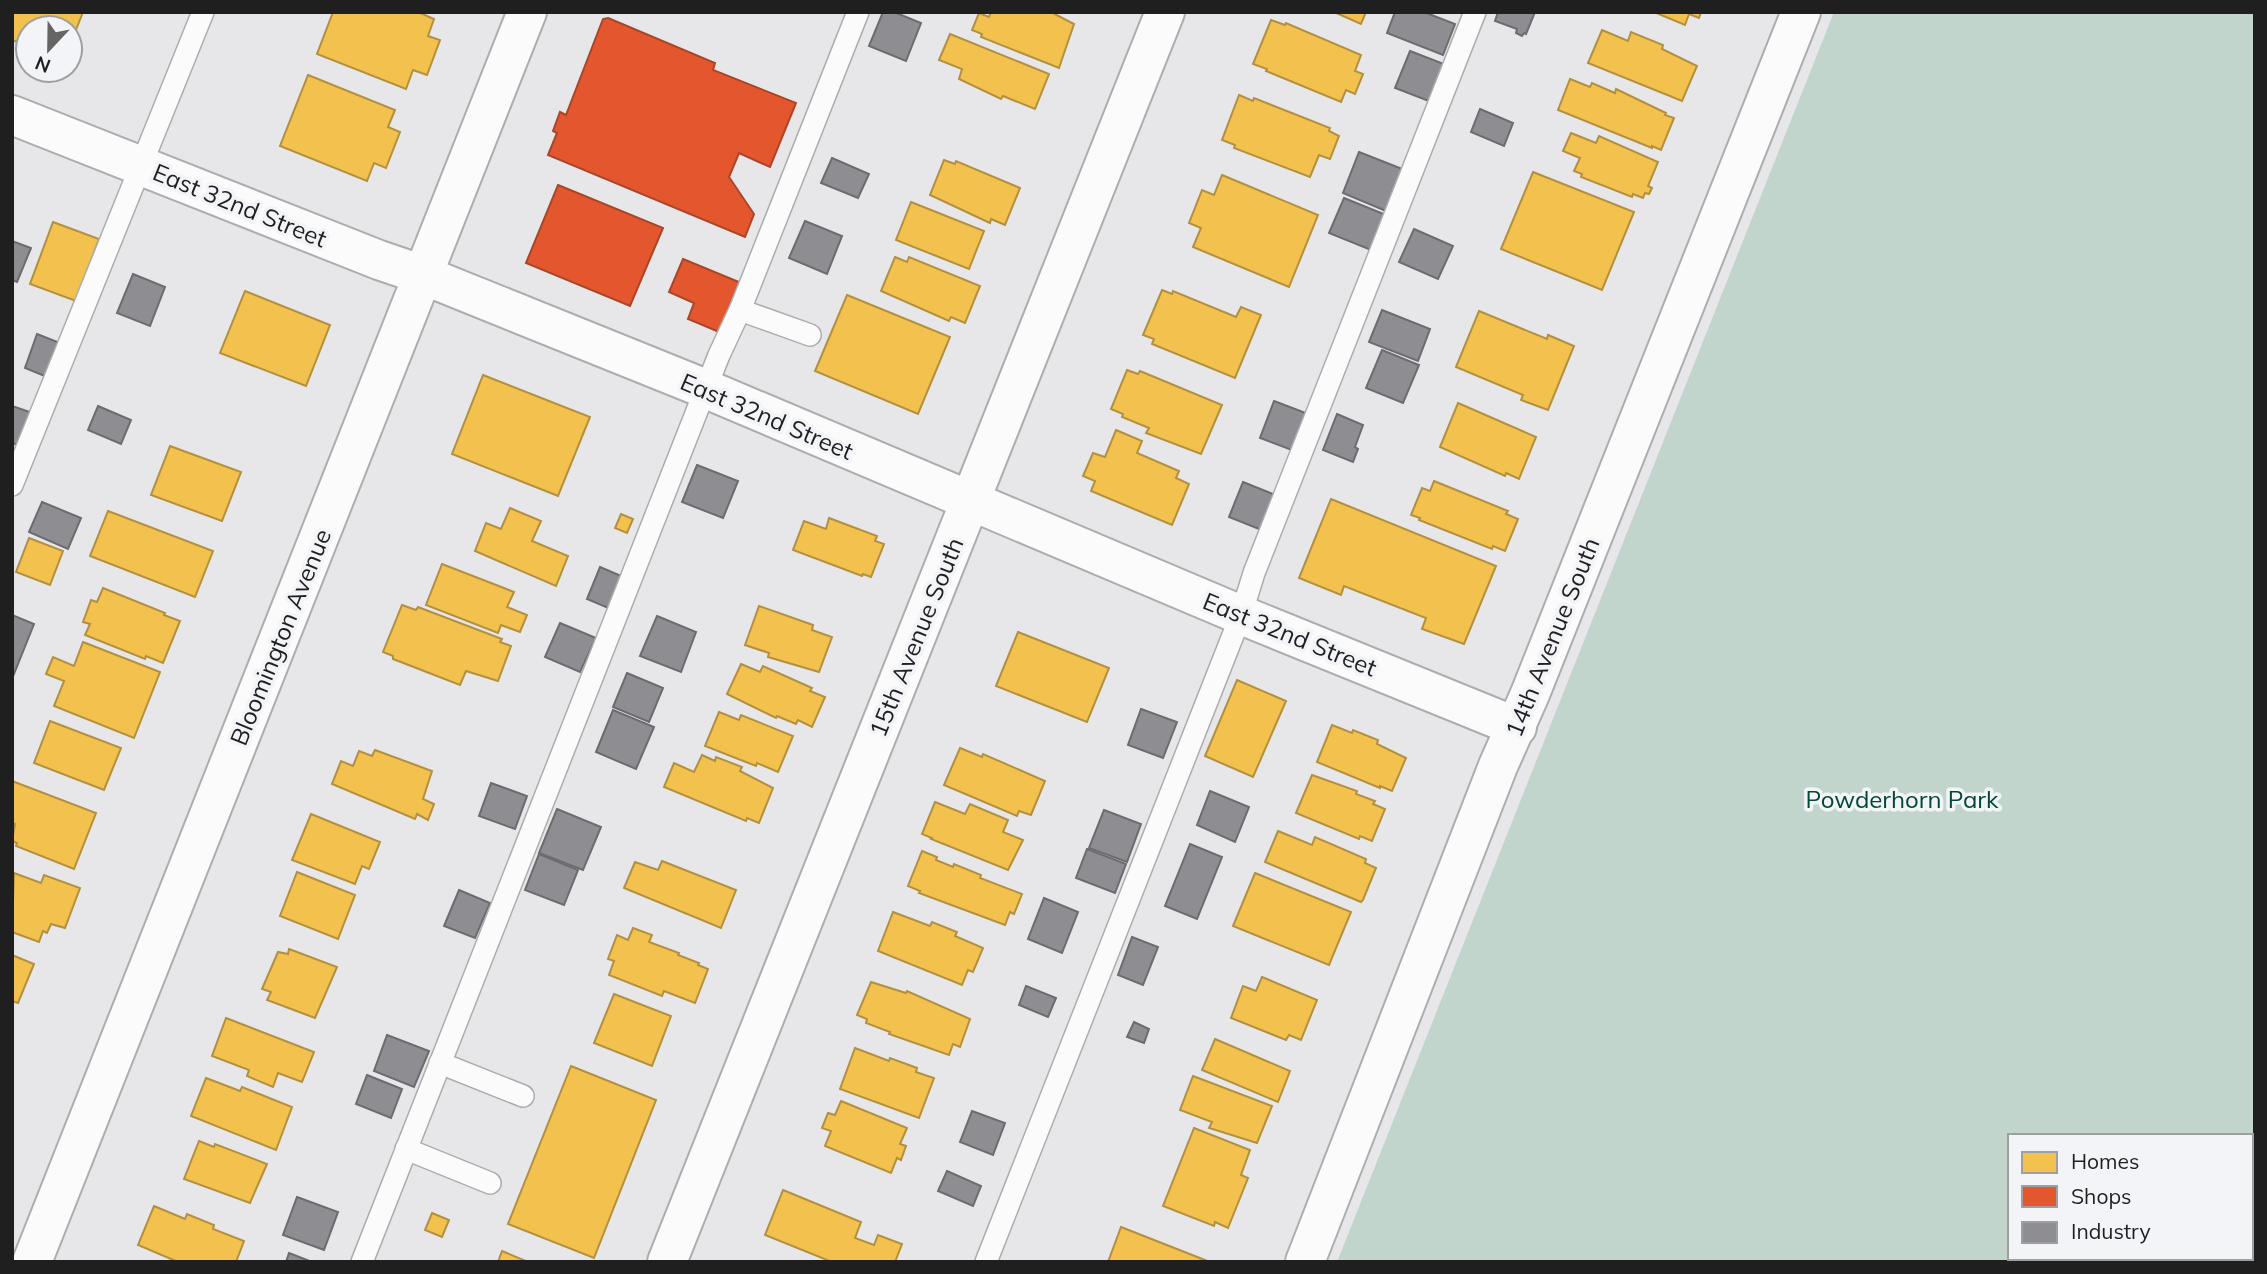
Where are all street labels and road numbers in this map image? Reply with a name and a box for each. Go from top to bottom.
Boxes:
street label: East 32nd Street [149,156,331,254]
street label: East 32nd Street [676,366,858,466]
street label: Bloomington Avenue [223,524,337,750]
street label: 15th Avenue South [862,533,970,741]
street label: 14th Avenue South [1498,533,1606,741]
street label: East 32nd Street [1199,585,1381,683]

